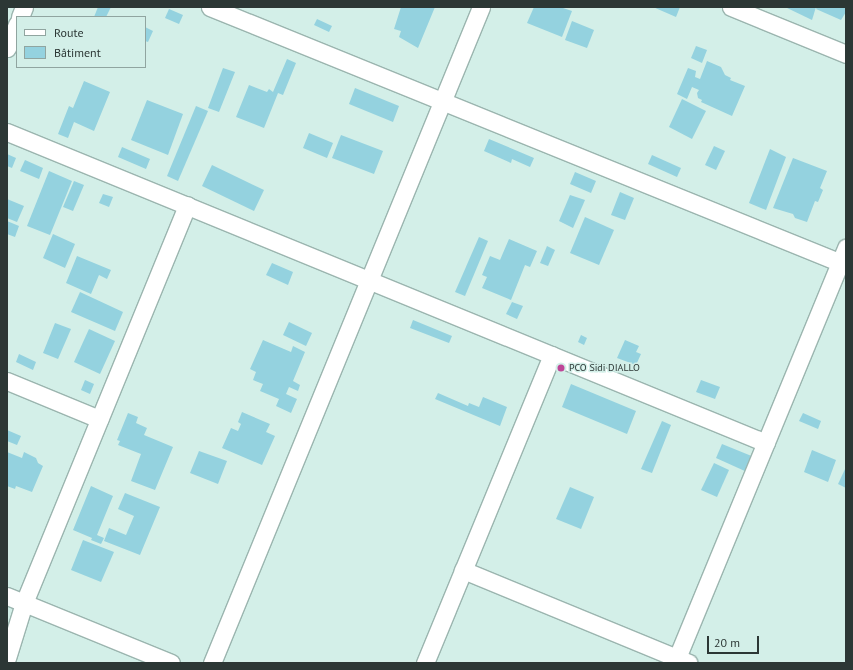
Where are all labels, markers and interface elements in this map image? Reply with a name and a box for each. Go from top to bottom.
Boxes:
legend [16,16,146,68]
text: Route [54,25,84,40]
text: Bâtiment [54,45,101,60]
place label: PCO Sidi DIALLO [569,362,640,374]
marker: PCO Sidi DIALLO [556,363,566,373]
scale bar [709,628,761,654]
text: 20 m [714,635,740,650]

